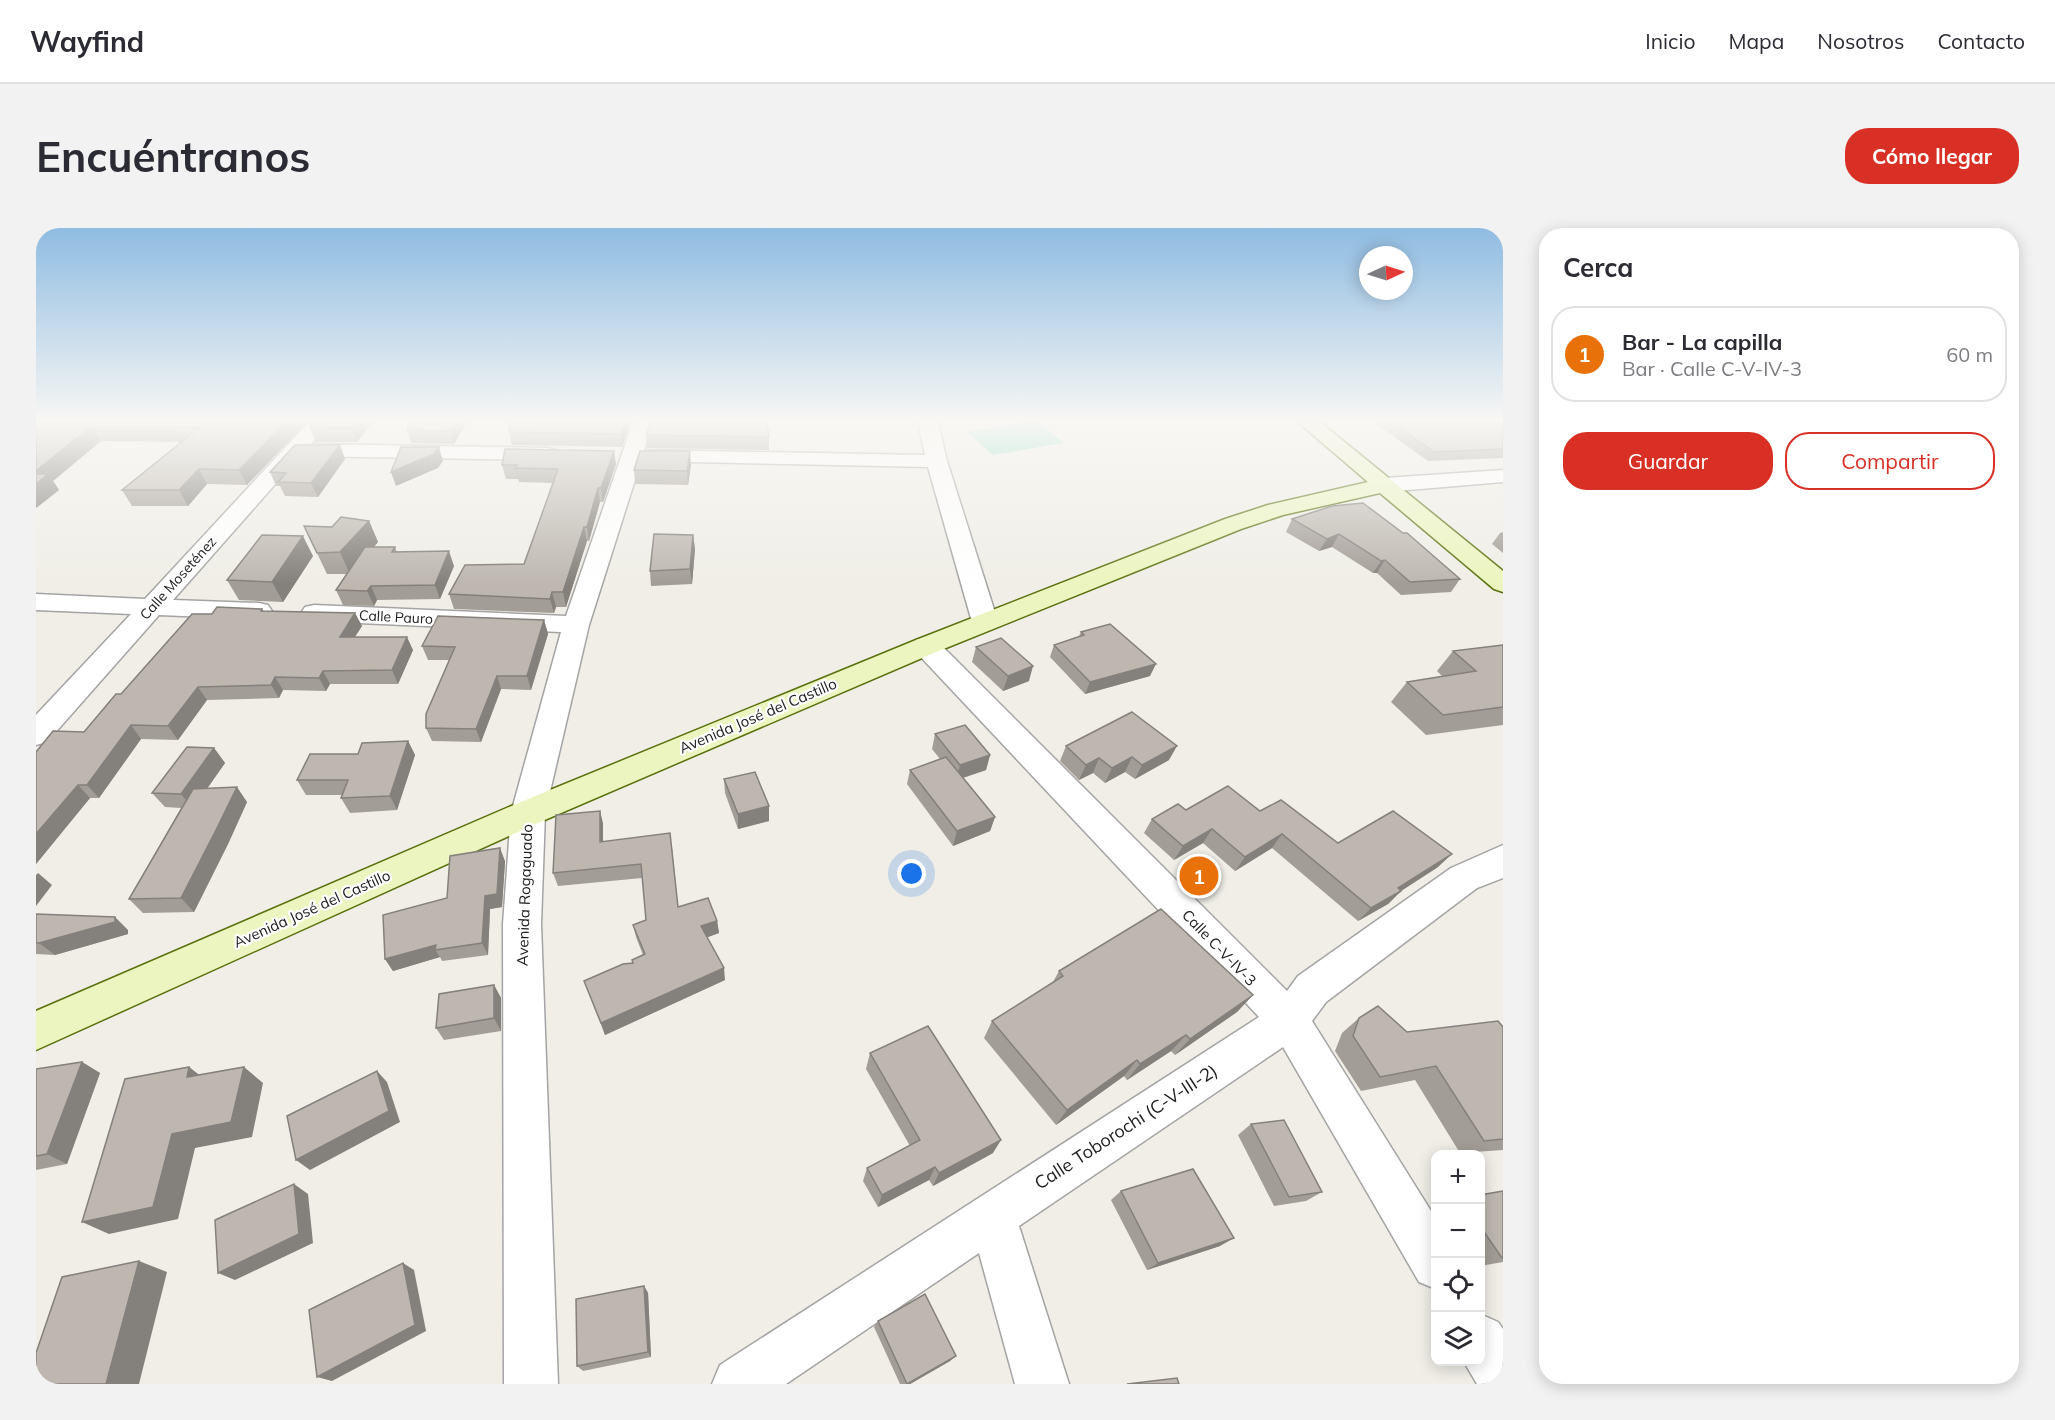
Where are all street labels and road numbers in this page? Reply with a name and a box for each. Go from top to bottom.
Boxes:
street label: Calle Moseténez [136,533,220,623]
street label: Calle Pauro [359,606,433,628]
street label: Avenida José del Castillo [676,674,840,757]
street label: Avenida Rogaguado [513,824,536,966]
street label: Avenida José del Castillo [231,865,393,952]
street label: Calle C-V-IV-3 [1178,905,1261,990]
street label: Calle Toborochi (C-V-III-2) [1030,1059,1222,1194]

